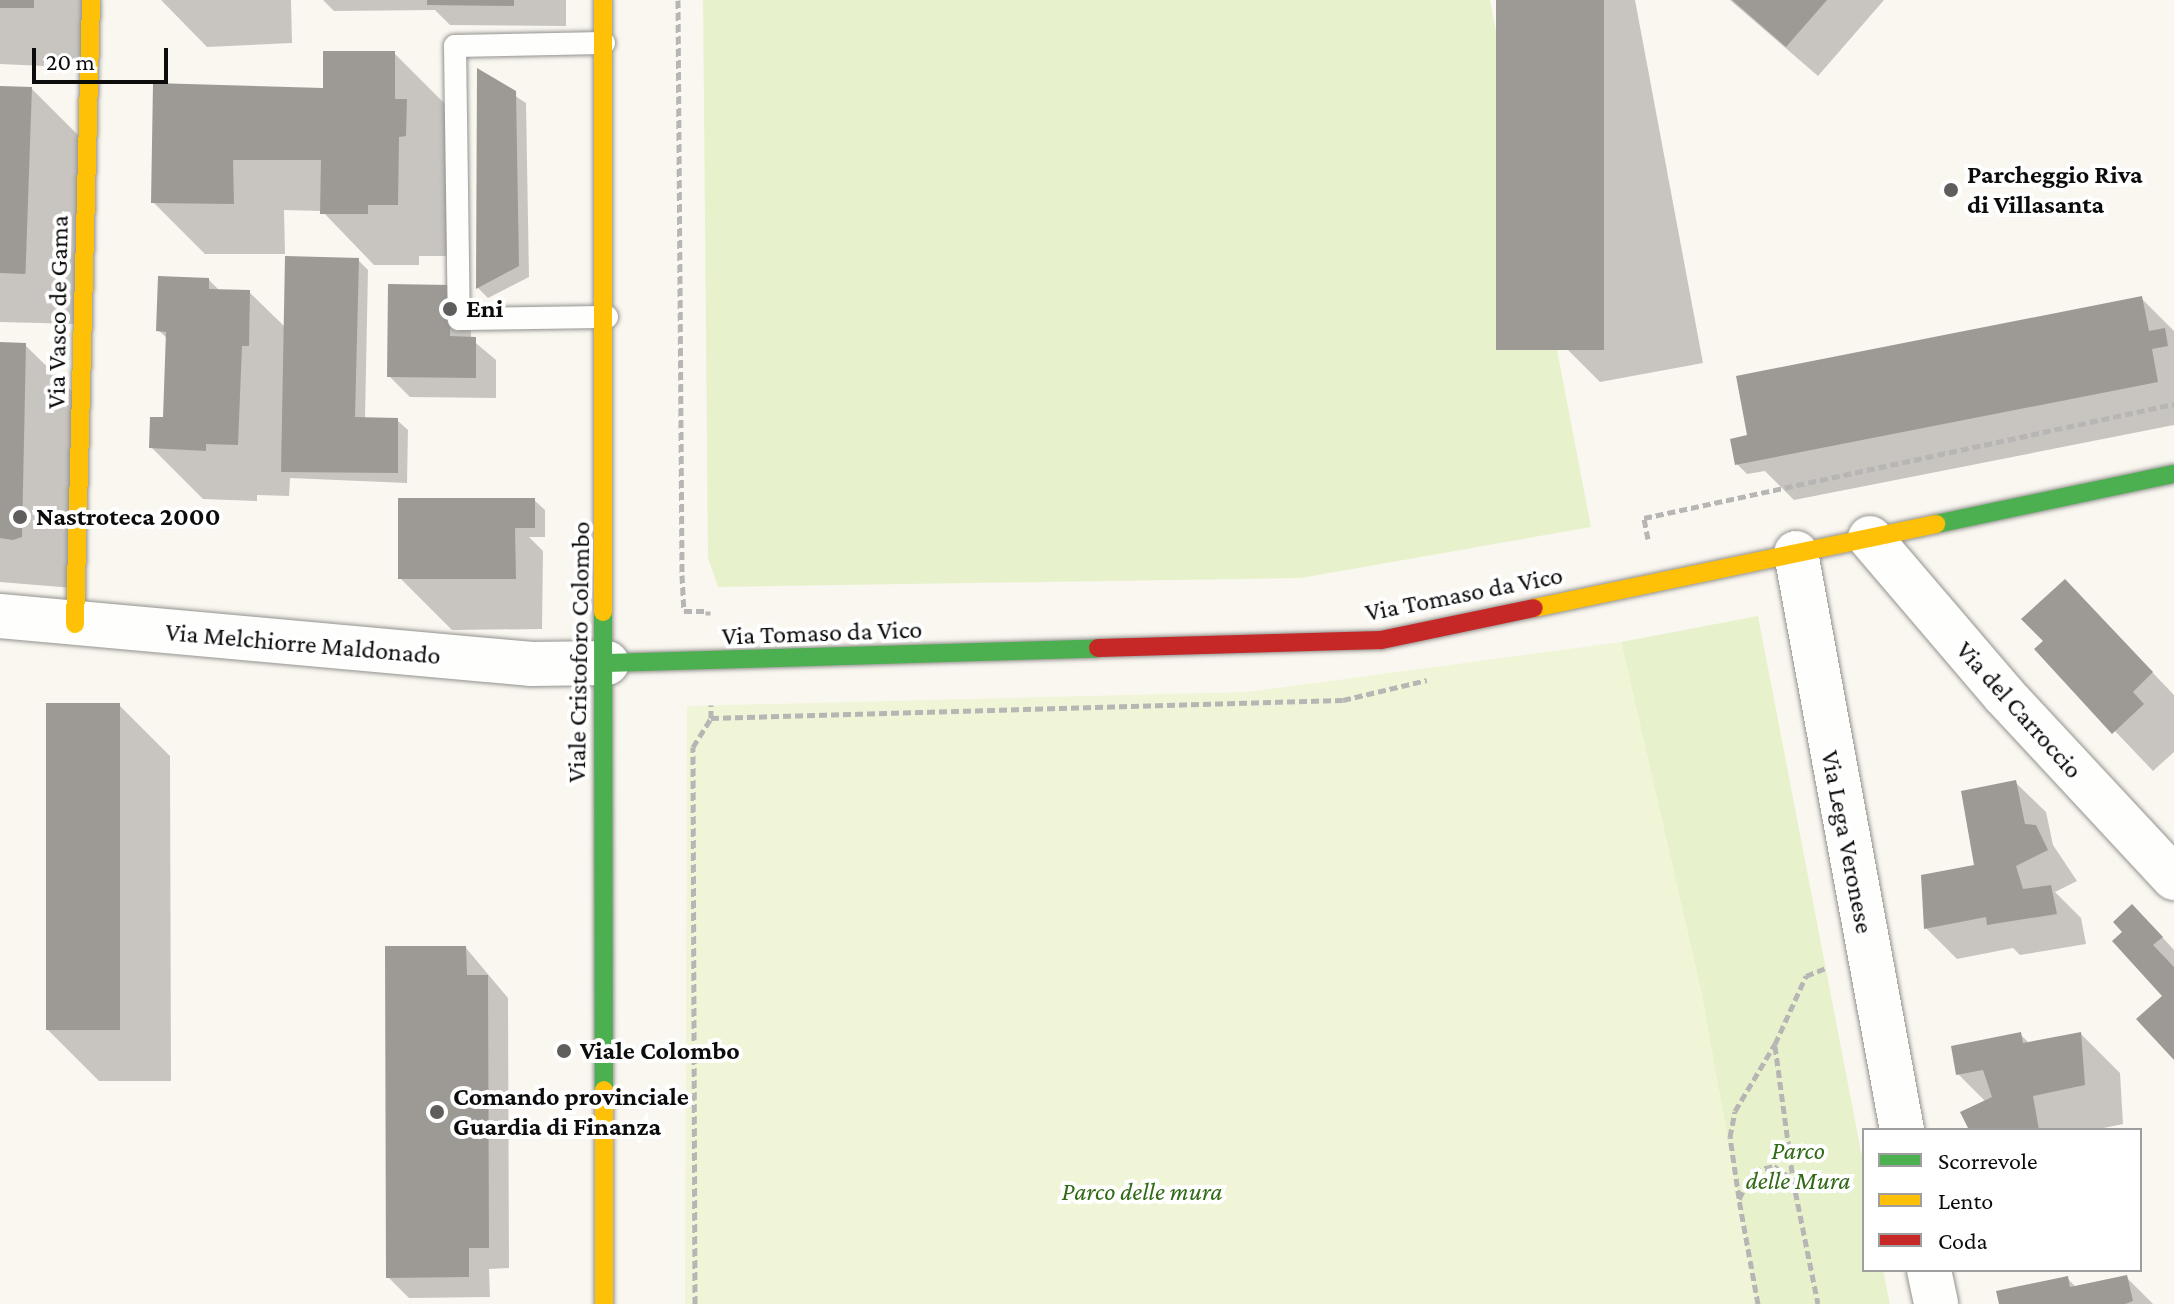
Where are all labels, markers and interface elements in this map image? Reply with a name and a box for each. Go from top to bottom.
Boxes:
scale bar [36,32,172,82]
text: 20 m [46,48,95,75]
place label: Parcheggio Riva di Villasanta [1967,159,2143,220]
marker: Parcheggio Riva di Villasanta [1942,181,1960,199]
street label: Via Vasco de Gama [41,215,75,409]
place label: Eni [466,293,503,325]
marker: Eni [441,300,459,318]
place label: Nastroteca 2000 [36,501,220,533]
marker: Nastroteca 2000 [11,508,29,526]
street label: Viale Cristoforo Colombo [561,521,597,783]
street label: Via Tomaso da Vico [1363,560,1565,628]
street label: Via Tomaso da Vico [721,614,923,652]
street label: Via Melchiorre Maldonado [164,616,442,672]
street label: Via del Carroccio [1949,635,2089,785]
street label: Via Lega Veronese [1814,748,1880,936]
place label: Viale Colombo [580,1035,740,1067]
marker: Viale Colombo [555,1042,573,1060]
place label: Comando provinciale Guardia di Finanza [453,1081,689,1142]
marker: Comando provinciale Guardia di Finanza [428,1103,446,1121]
legend [1862,1128,2142,1272]
park label: Parco delle Mura [1746,1135,1850,1196]
text: Scorrevole [1938,1147,2038,1174]
park label: Parco delle mura [1062,1176,1222,1208]
text: Lento [1938,1187,1993,1214]
text: Coda [1938,1227,1988,1254]

